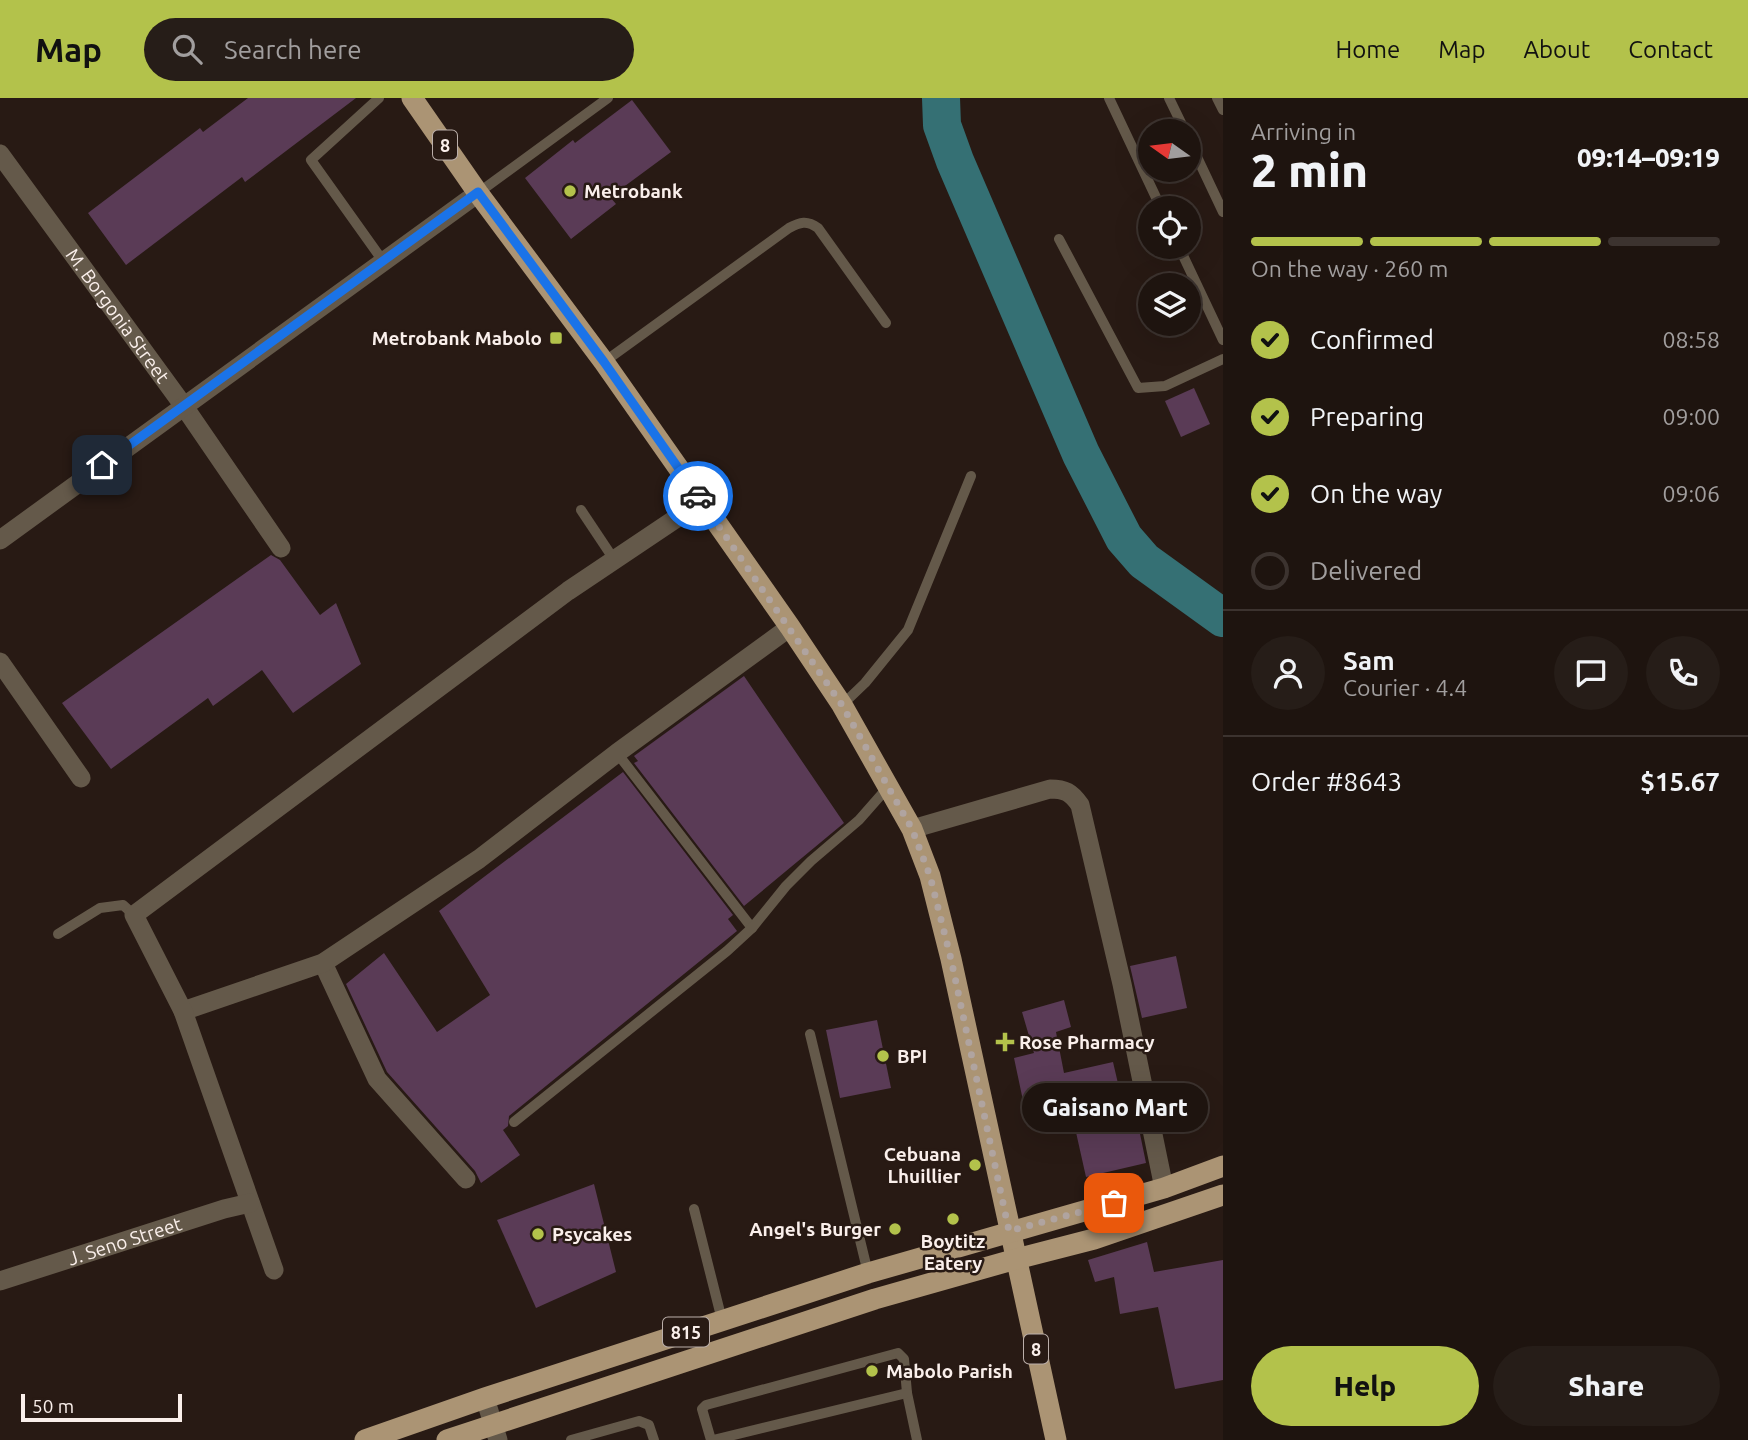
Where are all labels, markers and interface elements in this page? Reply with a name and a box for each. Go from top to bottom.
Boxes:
search box [144,18,634,81]
icon: search [168,30,206,68]
text: Map [35,31,102,68]
text: Search here [224,35,362,64]
text: Home [1335,36,1400,63]
text: Map [1438,36,1485,63]
text: About [1523,36,1590,63]
text: Contact [1628,36,1713,63]
north arrow [1138,119,1200,182]
map controls [1138,119,1201,336]
text: Arriving in [1251,119,1356,144]
road number: 8 [433,130,457,160]
text: 09:14–09:19 [1577,143,1720,172]
text: 2 min [1251,144,1368,196]
place label: Metrobank [584,180,683,202]
marker: Metrobank [562,183,578,199]
button: locate [1138,196,1201,259]
street label: M. Borgonia Street [62,244,174,387]
text: On the way · 260 m [1251,256,1448,281]
button: layers [1138,273,1201,336]
icon: check [1251,321,1289,359]
text: Confirmed [1310,325,1434,354]
place label: Metrobank Mabolo [372,327,542,349]
text: 08:58 [1662,327,1720,352]
marker: Metrobank Mabolo [548,330,564,346]
icon: check [1251,398,1289,436]
text: Preparing [1310,402,1424,431]
text: 09:00 [1662,404,1720,429]
pin [72,435,132,495]
icon: home [83,446,121,484]
courier [663,461,733,531]
icon: check [1251,475,1289,513]
icon: car [679,477,717,515]
text: On the way [1310,479,1442,508]
text: 09:06 [1662,481,1720,506]
text: Delivered [1310,556,1422,585]
button: person [1251,636,1325,710]
button: chat [1554,636,1628,710]
button: phone [1646,636,1720,710]
text: Sam [1343,646,1395,675]
text: Courier · 4.4 [1343,675,1467,700]
text: Order #8643 [1251,767,1402,796]
text: $15.67 [1640,767,1720,796]
place label: Rose Pharmacy [1019,1031,1155,1053]
marker: Rose Pharmacy [997,1034,1013,1050]
place label: BPI [897,1045,927,1067]
marker: BPI [875,1048,891,1064]
callout: Gaisano Mart [1021,1084,1207,1133]
text: Gaisano Mart [1042,1095,1188,1120]
place label: Cebuana Lhuillier [884,1143,961,1187]
marker: Cebuana Lhuillier [967,1157,983,1173]
pin [1084,1173,1144,1233]
icon: bag [1095,1184,1133,1222]
marker: Boytitz Eatery [945,1211,961,1227]
street label: J. Seno Street [65,1212,185,1269]
place label: Angel's Burger [749,1218,881,1240]
marker: Angel's Burger [887,1221,903,1237]
place label: Psycakes [552,1223,632,1245]
marker: Psycakes [530,1226,546,1242]
place label: Boytitz Eatery [921,1230,985,1274]
road number: 815 [663,1317,709,1346]
road number: 8 [1024,1334,1048,1364]
button: Help [1251,1346,1479,1426]
button: Share [1493,1346,1720,1426]
place label: Mabolo Parish [886,1360,1013,1382]
marker: Mabolo Parish [864,1363,880,1379]
scale bar [21,1391,182,1423]
text: 50 m [32,1395,74,1417]

